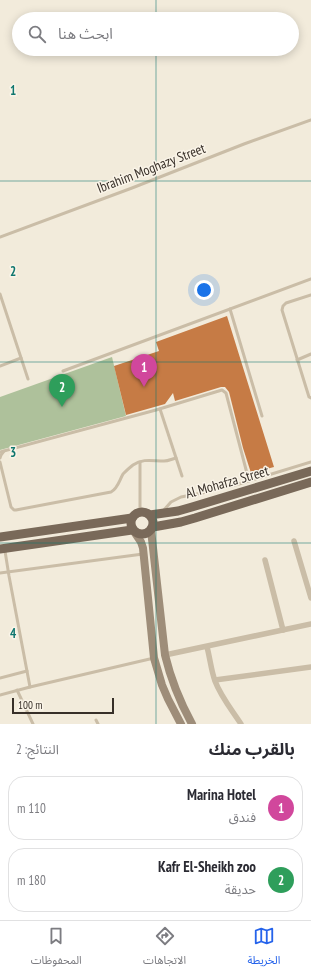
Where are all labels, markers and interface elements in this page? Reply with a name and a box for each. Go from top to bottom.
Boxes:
search box [12,12,299,56]
icon: search [26,23,48,45]
text: ابحث هنا [58,24,113,43]
text: 1 [10,82,16,99]
street label: Ibrahim Moghazy Street [94,139,208,197]
text: 2 [10,263,16,280]
your location [194,280,214,300]
pin: 1 [131,354,157,387]
pin: 2 [49,374,75,407]
text: 3 [10,444,16,461]
street label: Al Mohafza Street [183,461,271,502]
text: 4 [10,625,17,642]
scale bar [12,696,114,715]
text: 100 m [18,698,42,712]
text: بالقرب منك [209,738,295,760]
text: النتائج: 2 [16,741,59,758]
text: Marina Hotel [187,785,256,804]
text: 110 m [17,800,46,817]
text: 1 [278,800,284,817]
text: فندق [229,809,256,826]
text: Kafr El-Sheikh zoo [158,857,256,876]
text: 180 m [17,872,46,889]
text: 2 [278,872,284,889]
text: حديقة [225,881,256,898]
tab: المحفوظات [31,925,82,972]
tab: الاتجاهات [143,925,186,972]
tab: الخريطة [247,925,280,972]

